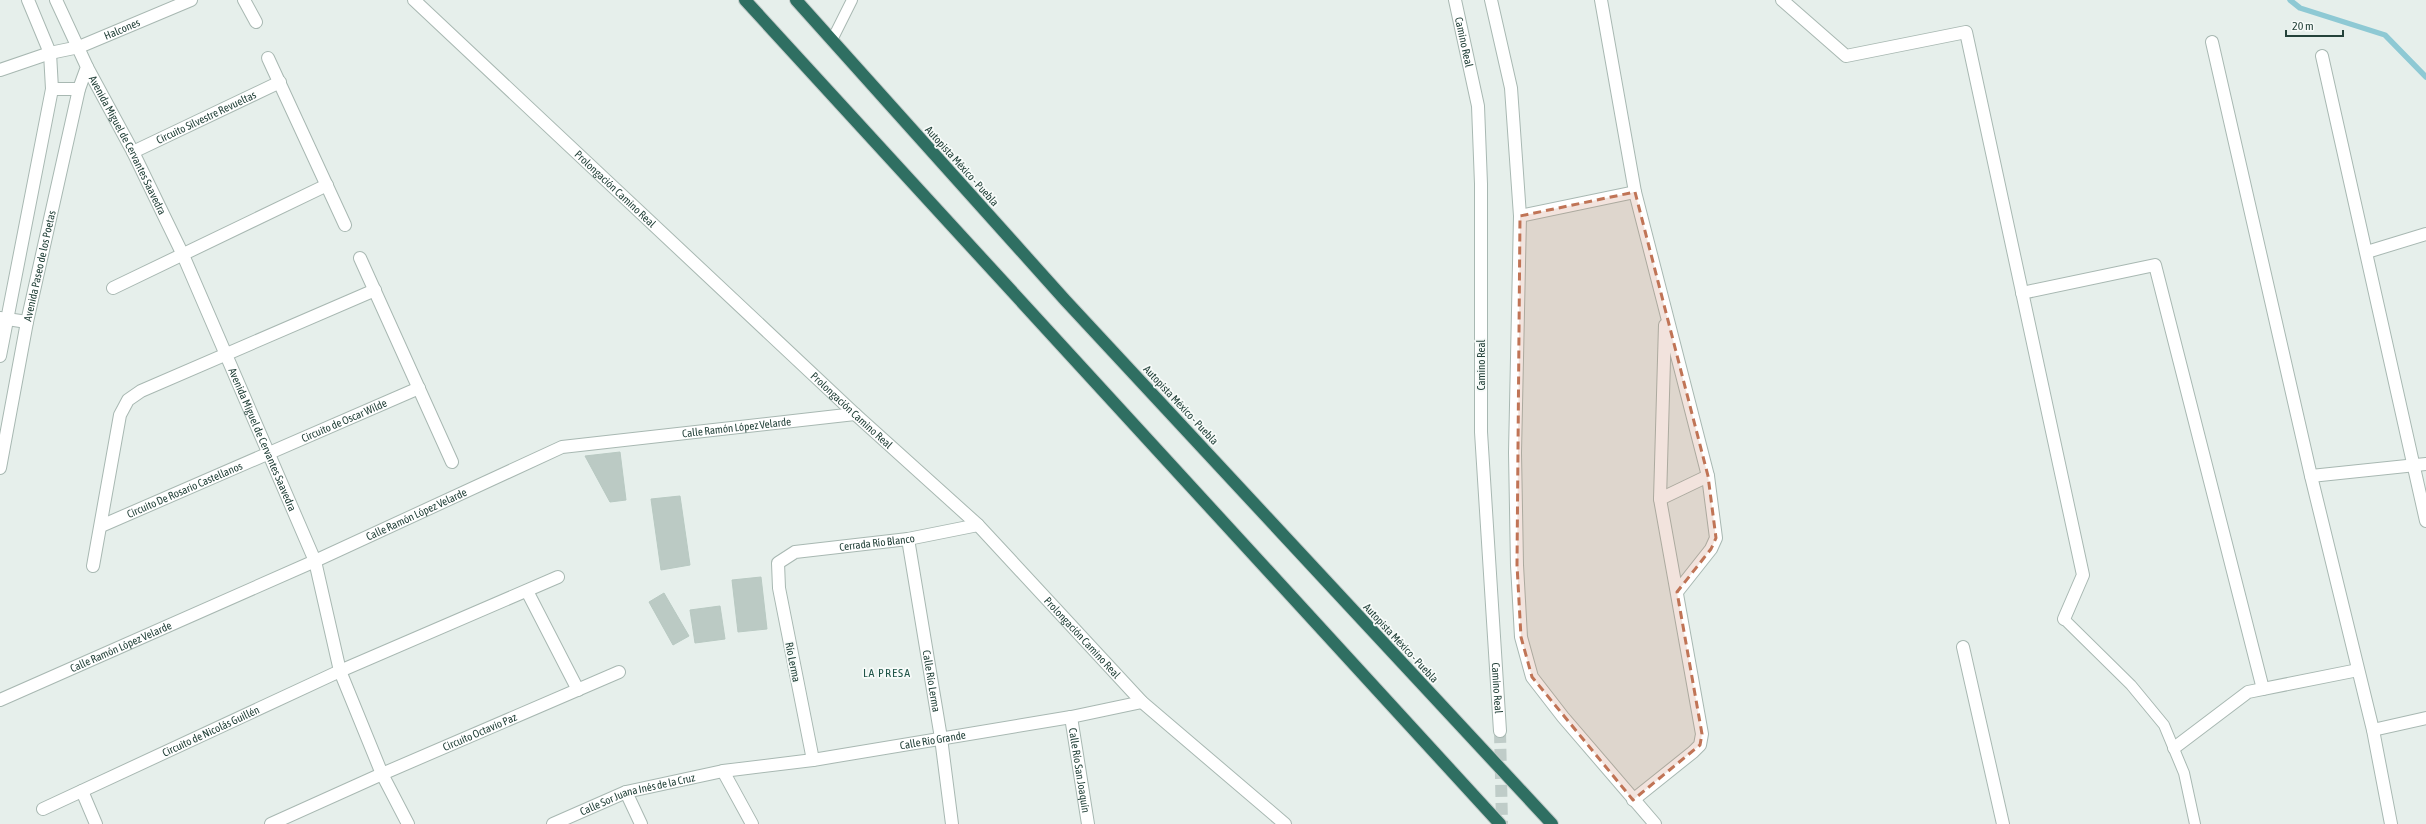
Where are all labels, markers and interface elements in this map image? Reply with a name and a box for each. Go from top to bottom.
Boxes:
scale bar [2286,12,2343,38]
street label: Halcones [102,16,142,42]
street label: Camino Real [1453,16,1475,68]
text: 20 m [2292,19,2314,33]
street label: Avenida Miguel de Cervantes Saavedra [87,73,168,217]
street label: Circuito Silvestre Revueltas [154,88,258,146]
street label: Autopista México - Puebla [923,124,1001,208]
street label: Prolongación Camino Real [572,148,658,230]
street label: Avenida Paseo de los Poetas [21,209,58,322]
street label: Camino Real [1475,339,1487,391]
street label: Autopista México - Puebla [1141,363,1221,447]
street label: Avenida Miguel de Cervantes Saavedra [226,366,299,513]
street label: Prolongación Camino Real [809,370,895,451]
street label: Circuito de Oscar Wilde [300,397,389,444]
street label: Calle Ramón López Velarde [681,415,792,439]
street label: Circuito De Rosario Castellanos [125,459,244,520]
street label: Calle Ramón López Velarde [364,486,469,543]
street label: Cerrada Río Blanco [839,532,916,553]
street label: Prolongación Camino Real [1042,594,1123,681]
street label: Autopista México - Puebla [1361,601,1441,685]
street label: Calle Ramón López Velarde [68,619,173,674]
street label: Río Lerma [783,641,803,683]
street label: Calle Río Lerma [921,649,943,713]
street label: Camino Real [1490,662,1505,714]
district label: LA PRESA [863,666,911,680]
street label: Circuito de Nicolás Guillén [160,703,261,759]
street label: Circuito Octavio Paz [441,711,518,753]
street label: Calle Río San Joaquín [1067,727,1092,814]
street label: Calle Río Grande [899,729,967,751]
street label: Calle Sor Juana Inés de la Cruz [578,771,696,817]

